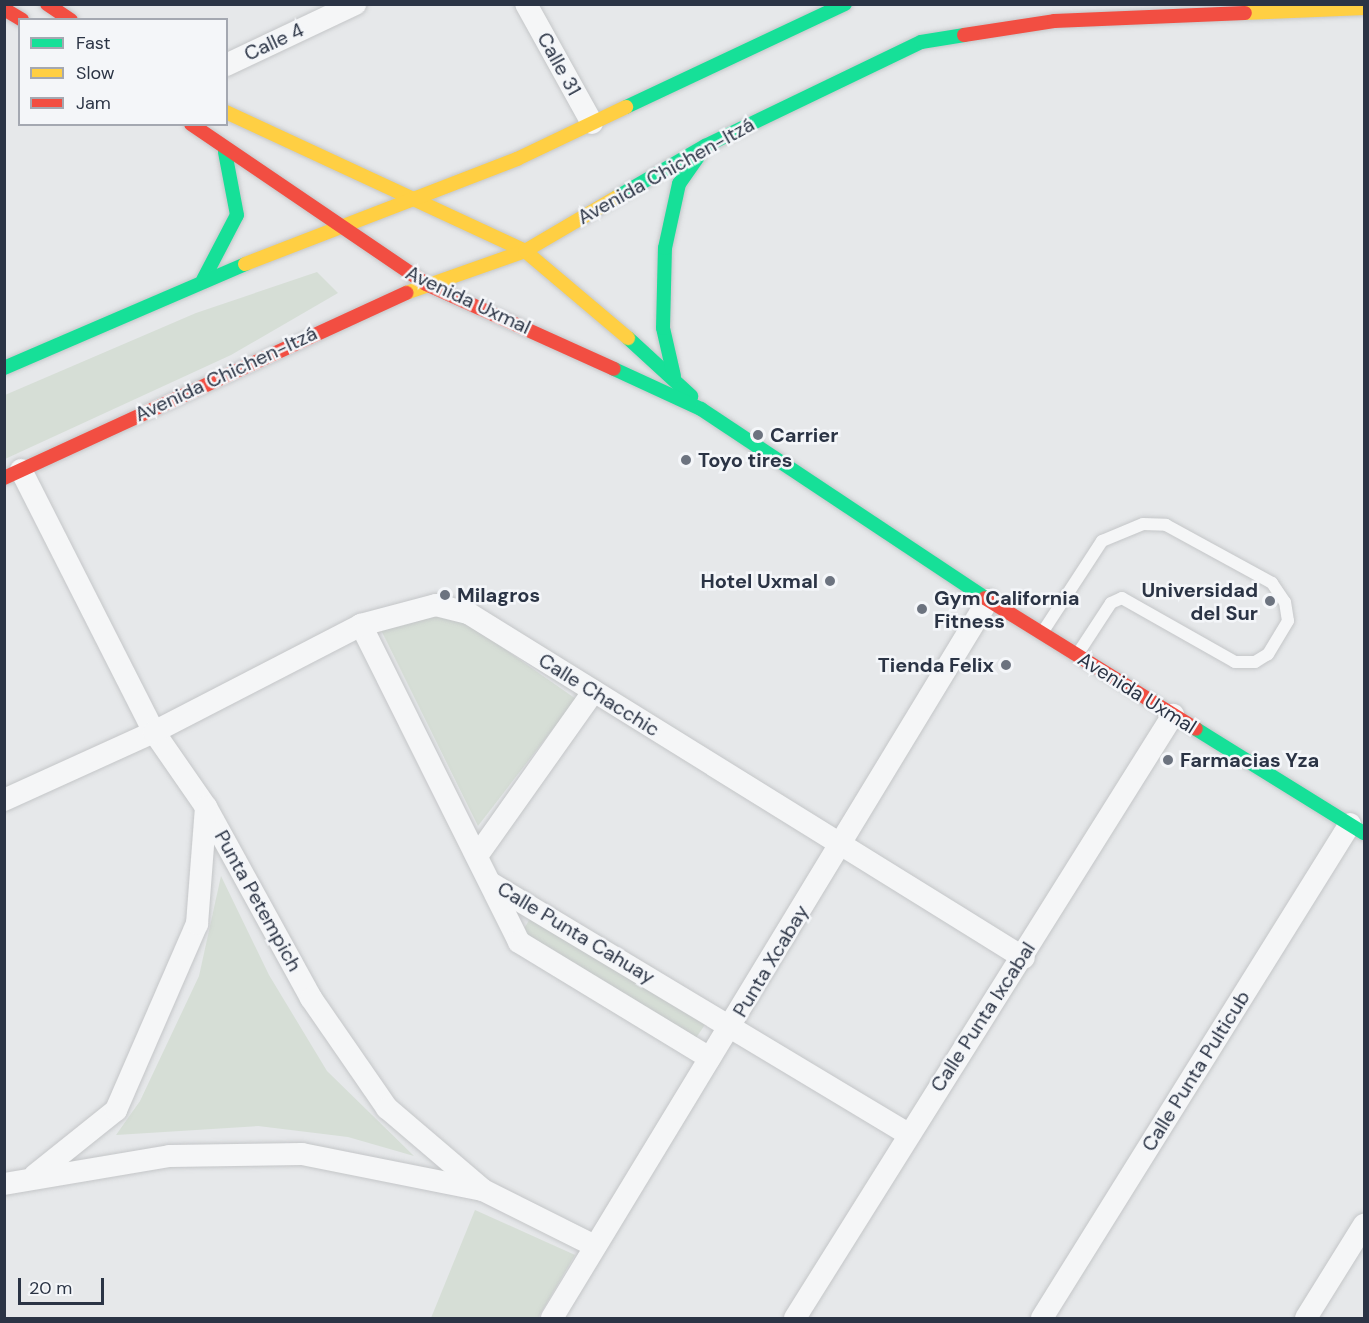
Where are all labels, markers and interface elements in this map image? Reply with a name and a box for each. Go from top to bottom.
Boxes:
legend [18,18,228,126]
street label: Calle 4 [240,18,308,66]
street label: Calle 31 [532,28,586,100]
text: Fast [76,31,111,55]
text: Slow [76,61,115,85]
text: Jam [76,91,111,115]
street label: Avenida Chichen-Itzá [573,112,759,230]
street label: Avenida Uxmal [402,261,534,339]
street label: Avenida Chichen-Itzá [131,321,321,427]
place label: Carrier [770,423,839,447]
marker: Carrier [751,428,765,442]
place label: Toyo tires [698,448,792,472]
marker: Toyo tires [679,453,693,467]
place label: Hotel Uxmal [700,569,818,593]
marker: Hotel Uxmal [823,574,837,588]
place label: Universidad del Sur [1141,578,1258,625]
place label: Milagros [457,583,540,607]
place label: Gym California Fitness [934,586,1079,633]
marker: Milagros [438,588,452,602]
marker: Universidad del Sur [1263,594,1277,608]
marker: Gym California Fitness [915,602,929,616]
street label: Avenida Uxmal [1073,647,1201,739]
street label: Calle Chacchic [534,648,664,742]
place label: Tienda Felix [878,653,994,677]
marker: Tienda Felix [999,658,1013,672]
place label: Farmacias Yza [1180,748,1319,772]
marker: Farmacias Yza [1161,753,1175,767]
street label: Punta Petempich [209,826,307,976]
street label: Calle Punta Cahuay [493,877,659,989]
street label: Punta Xcabay [728,901,814,1021]
street label: Calle Punta Ixcabal [926,938,1040,1096]
street label: Calle Punta Pulticub [1137,986,1255,1156]
scale bar [21,1266,106,1304]
text: 20 m [29,1276,72,1300]

